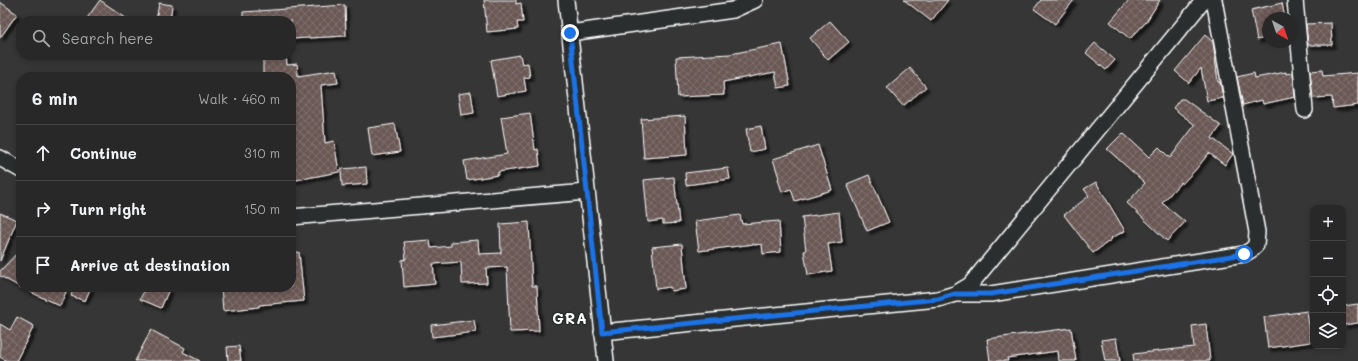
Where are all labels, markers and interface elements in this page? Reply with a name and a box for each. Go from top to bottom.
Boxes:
north arrow [1262,12,1298,48]
search box [16,16,296,60]
route end [561,24,579,42]
icon: search [30,27,52,49]
text: Search here [62,28,153,48]
text: 6 min [32,87,77,109]
text: Walk · 460 m [198,90,280,107]
icon: ahead [32,142,54,164]
text: Continue [70,143,137,163]
text: 310 m [244,144,280,161]
icon: right [32,198,54,220]
text: Turn right [70,199,147,219]
text: 150 m [244,200,280,217]
map controls [1310,205,1346,349]
button: + [1310,205,1346,241]
button: − [1310,241,1346,277]
route start [1235,245,1253,263]
icon: arrive [32,254,54,276]
text: Arrive at destination [70,255,230,275]
button: locate [1310,277,1346,313]
district label: GRA [552,308,588,328]
button: layers [1310,313,1346,349]

